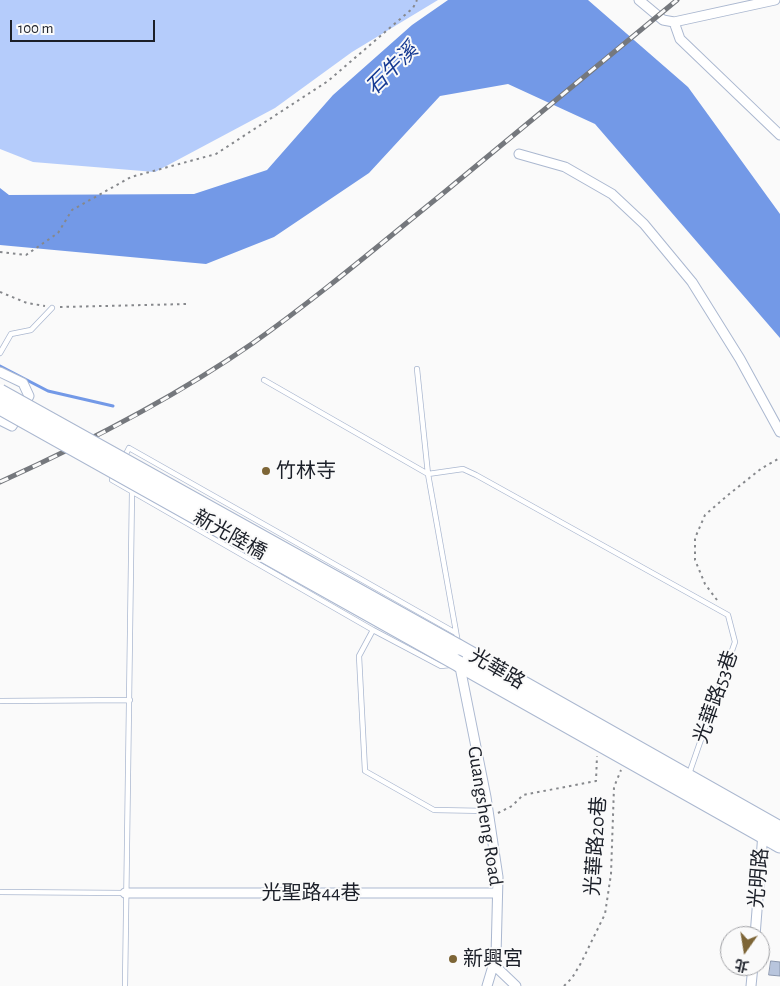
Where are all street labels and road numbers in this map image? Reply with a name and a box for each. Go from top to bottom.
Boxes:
street label: 新光陸橋 [189,505,271,565]
street label: 光華路 [465,644,529,694]
street label: 光華路53巷 [689,647,743,747]
street label: Guangsheng Road [462,744,508,888]
street label: 光華路20巷 [581,795,611,897]
street label: 光明路 [744,847,774,909]
street label: 光聖路44巷 [261,881,361,905]

